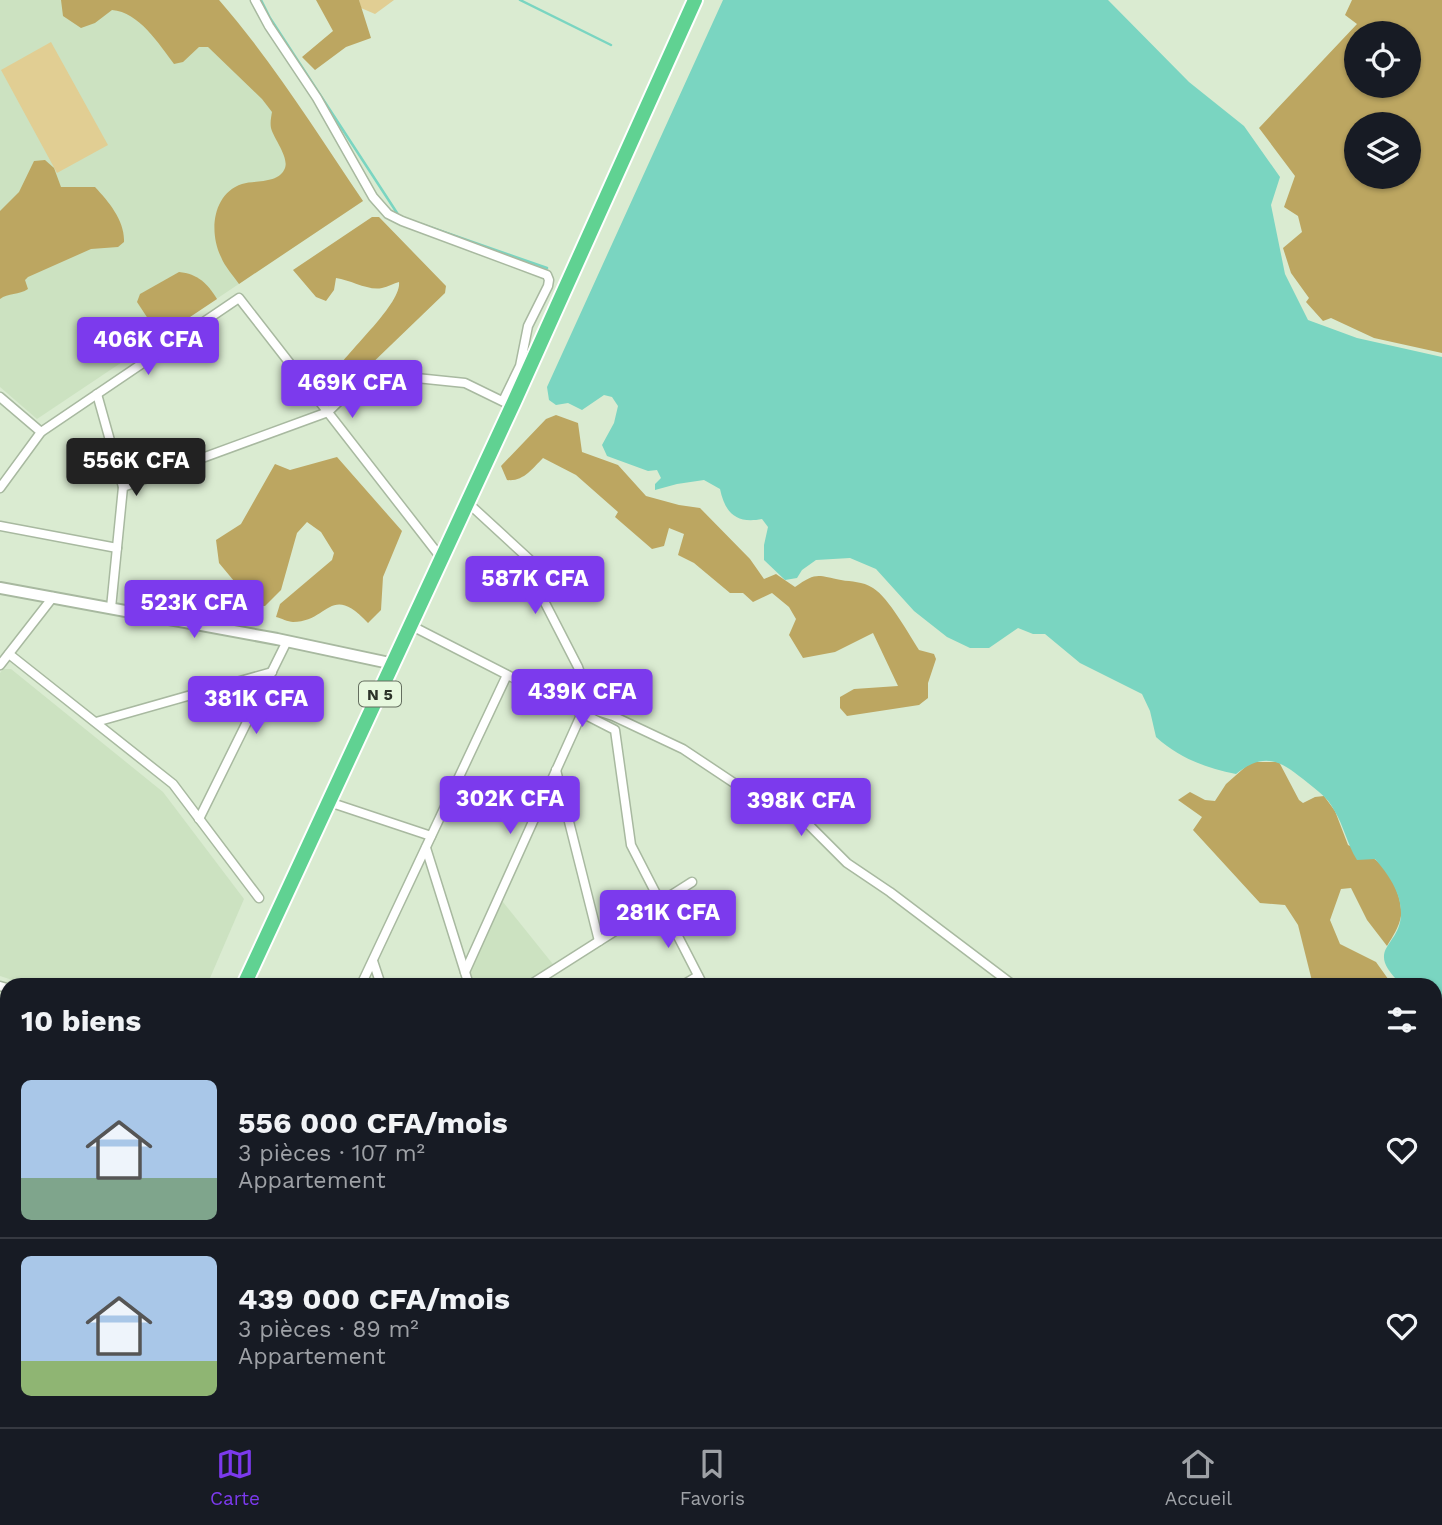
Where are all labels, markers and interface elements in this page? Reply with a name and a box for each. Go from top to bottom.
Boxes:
map controls [1344,21,1421,189]
button: locate [1344,21,1421,98]
button: layers [1344,112,1421,189]
pin: 406K CFA [76,318,220,377]
text: 406K CFA [93,326,203,353]
pin: 469K CFA [280,360,424,420]
text: 469K CFA [297,369,407,396]
pin: 556K CFA [64,438,208,498]
text: 556K CFA [82,447,190,474]
pin: 587K CFA [463,556,607,616]
text: 587K CFA [481,565,589,592]
pin: 523K CFA [122,580,266,640]
text: 523K CFA [141,589,248,616]
pin: 439K CFA [510,670,654,729]
pin: 381K CFA [184,676,328,736]
text: 439K CFA [528,678,636,705]
road number: N 5 [359,681,401,706]
text: 381K CFA [204,685,308,712]
pin: 302K CFA [438,776,582,836]
pin: 398K CFA [729,778,873,838]
text: 302K CFA [456,785,564,812]
text: 398K CFA [747,787,855,814]
pin: 281K CFA [596,890,740,950]
text: 281K CFA [616,899,720,926]
icon: filters [1383,1001,1421,1039]
text: 10 biens [21,1003,141,1038]
text: 556 000 CFA/mois [238,1105,508,1140]
icon: home [77,1108,161,1192]
icon: heart [1383,1131,1421,1169]
text: 3 pièces · 107 m² [238,1140,425,1167]
text: Appartement [238,1167,386,1194]
text: 439 000 CFA/mois [238,1281,510,1316]
icon: home [77,1284,161,1368]
icon: heart [1383,1307,1421,1345]
text: 3 pièces · 89 m² [238,1316,419,1343]
text: Appartement [238,1343,386,1370]
tab: Carte [210,1445,260,1510]
tab: Favoris [680,1445,745,1510]
tab: Accueil [1165,1445,1232,1510]

